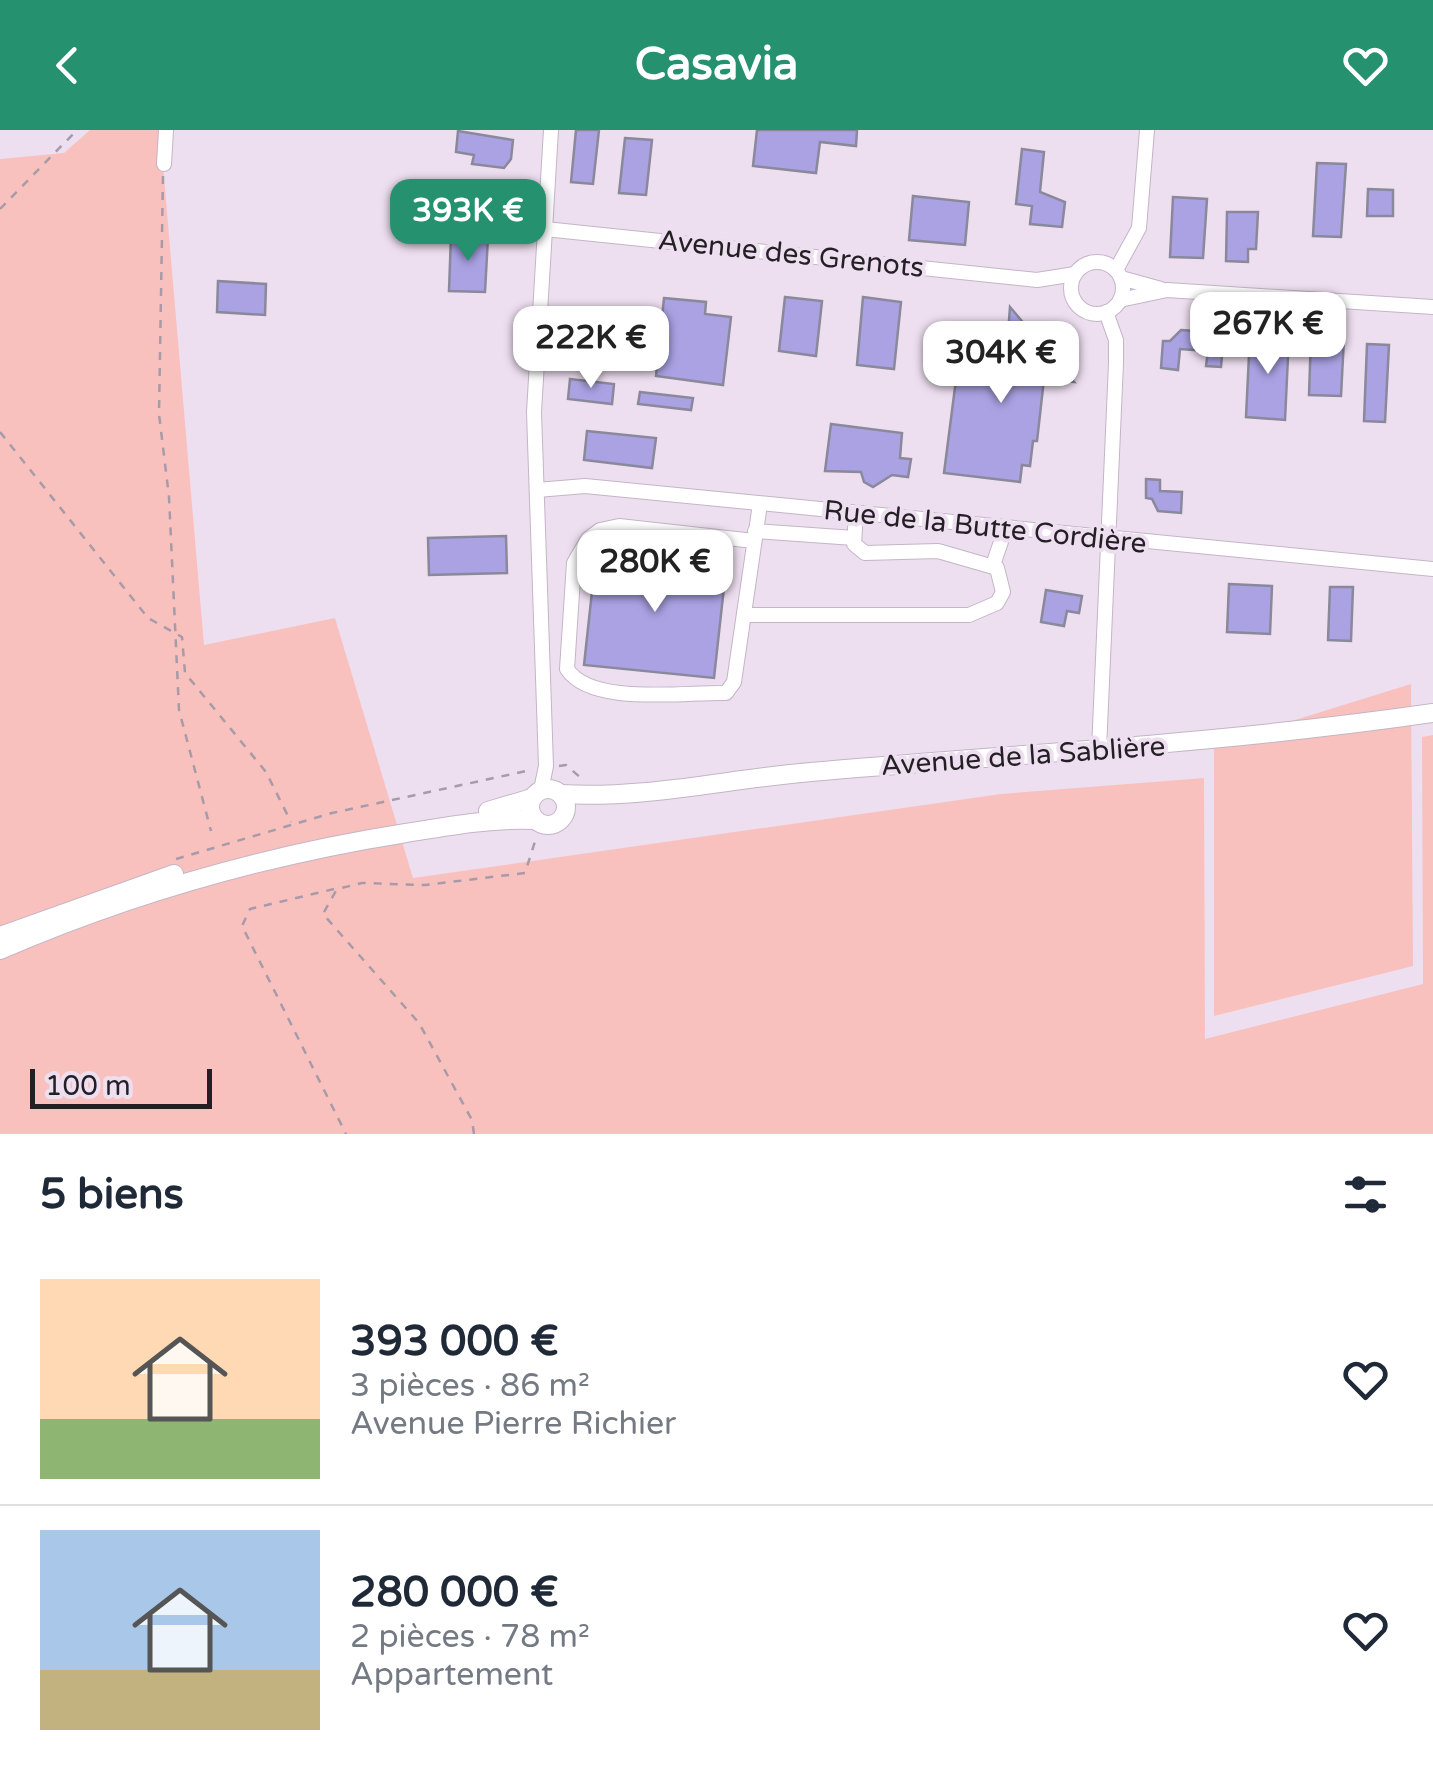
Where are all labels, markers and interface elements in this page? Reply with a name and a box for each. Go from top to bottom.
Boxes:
icon: back [40,38,95,93]
text: Casavia [635,38,798,92]
icon: heart [1338,38,1393,93]
pin: 393K € [387,179,549,264]
text: 393K € [412,192,524,230]
street label: Avenue des Grenots [656,223,926,285]
pin: 267K € [1187,292,1349,377]
text: 267K € [1212,305,1324,343]
pin: 222K € [510,306,672,391]
text: 222K € [535,319,647,357]
pin: 304K € [920,321,1082,406]
text: 304K € [945,334,1057,372]
street label: Rue de la Butte Cordière [822,493,1148,561]
pin: 280K € [574,530,736,615]
text: 280K € [599,543,711,581]
street label: Avenue de la Sablière [880,729,1166,783]
scale bar [30,1064,212,1108]
text: 100 m [45,1069,131,1103]
icon: filters [1338,1167,1393,1222]
text: 5 biens [40,1169,184,1220]
text: 393 000 € [350,1316,559,1367]
icon: home [120,1319,240,1439]
icon: heart [1338,1352,1393,1407]
text: 3 pièces · 86 m² [350,1367,590,1405]
text: Avenue Pierre Richier [350,1405,676,1443]
text: 280 000 € [350,1567,559,1618]
icon: home [120,1570,240,1690]
icon: heart [1338,1603,1393,1658]
text: 2 pièces · 78 m² [350,1618,590,1656]
text: Appartement [350,1656,553,1694]

